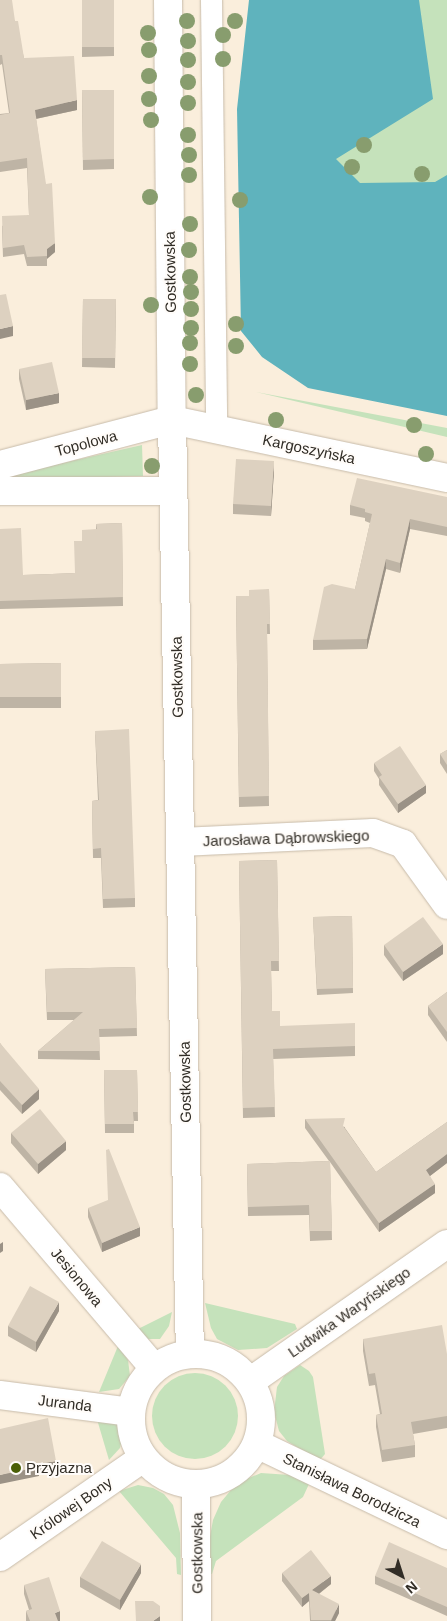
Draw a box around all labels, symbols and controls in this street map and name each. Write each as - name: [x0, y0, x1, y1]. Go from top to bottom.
- street label: Gostkowska: [160, 231, 180, 313]
- street label: Topolowa: [53, 426, 119, 460]
- street label: Kargoszyńska: [261, 430, 357, 468]
- street label: Gostkowska: [167, 636, 187, 718]
- street label: Jarosława Dąbrowskiego: [202, 826, 370, 850]
- street label: Gostkowska: [175, 1041, 195, 1123]
- street label: Jesionowa: [47, 1244, 107, 1310]
- street label: Ludwika Waryńskiego: [284, 1263, 414, 1361]
- street label: Juranda: [37, 1391, 93, 1415]
- street label: Stanisława Borodzicza: [280, 1449, 424, 1531]
- place label: Przyjazna: [26, 1459, 92, 1477]
- marker: Przyjazna: [10, 1462, 22, 1474]
- street label: Królowej Bony: [27, 1473, 115, 1543]
- street label: Gostkowska: [188, 1512, 206, 1594]
- north arrow: [377, 1551, 427, 1601]
- text: N: [403, 1578, 421, 1597]

